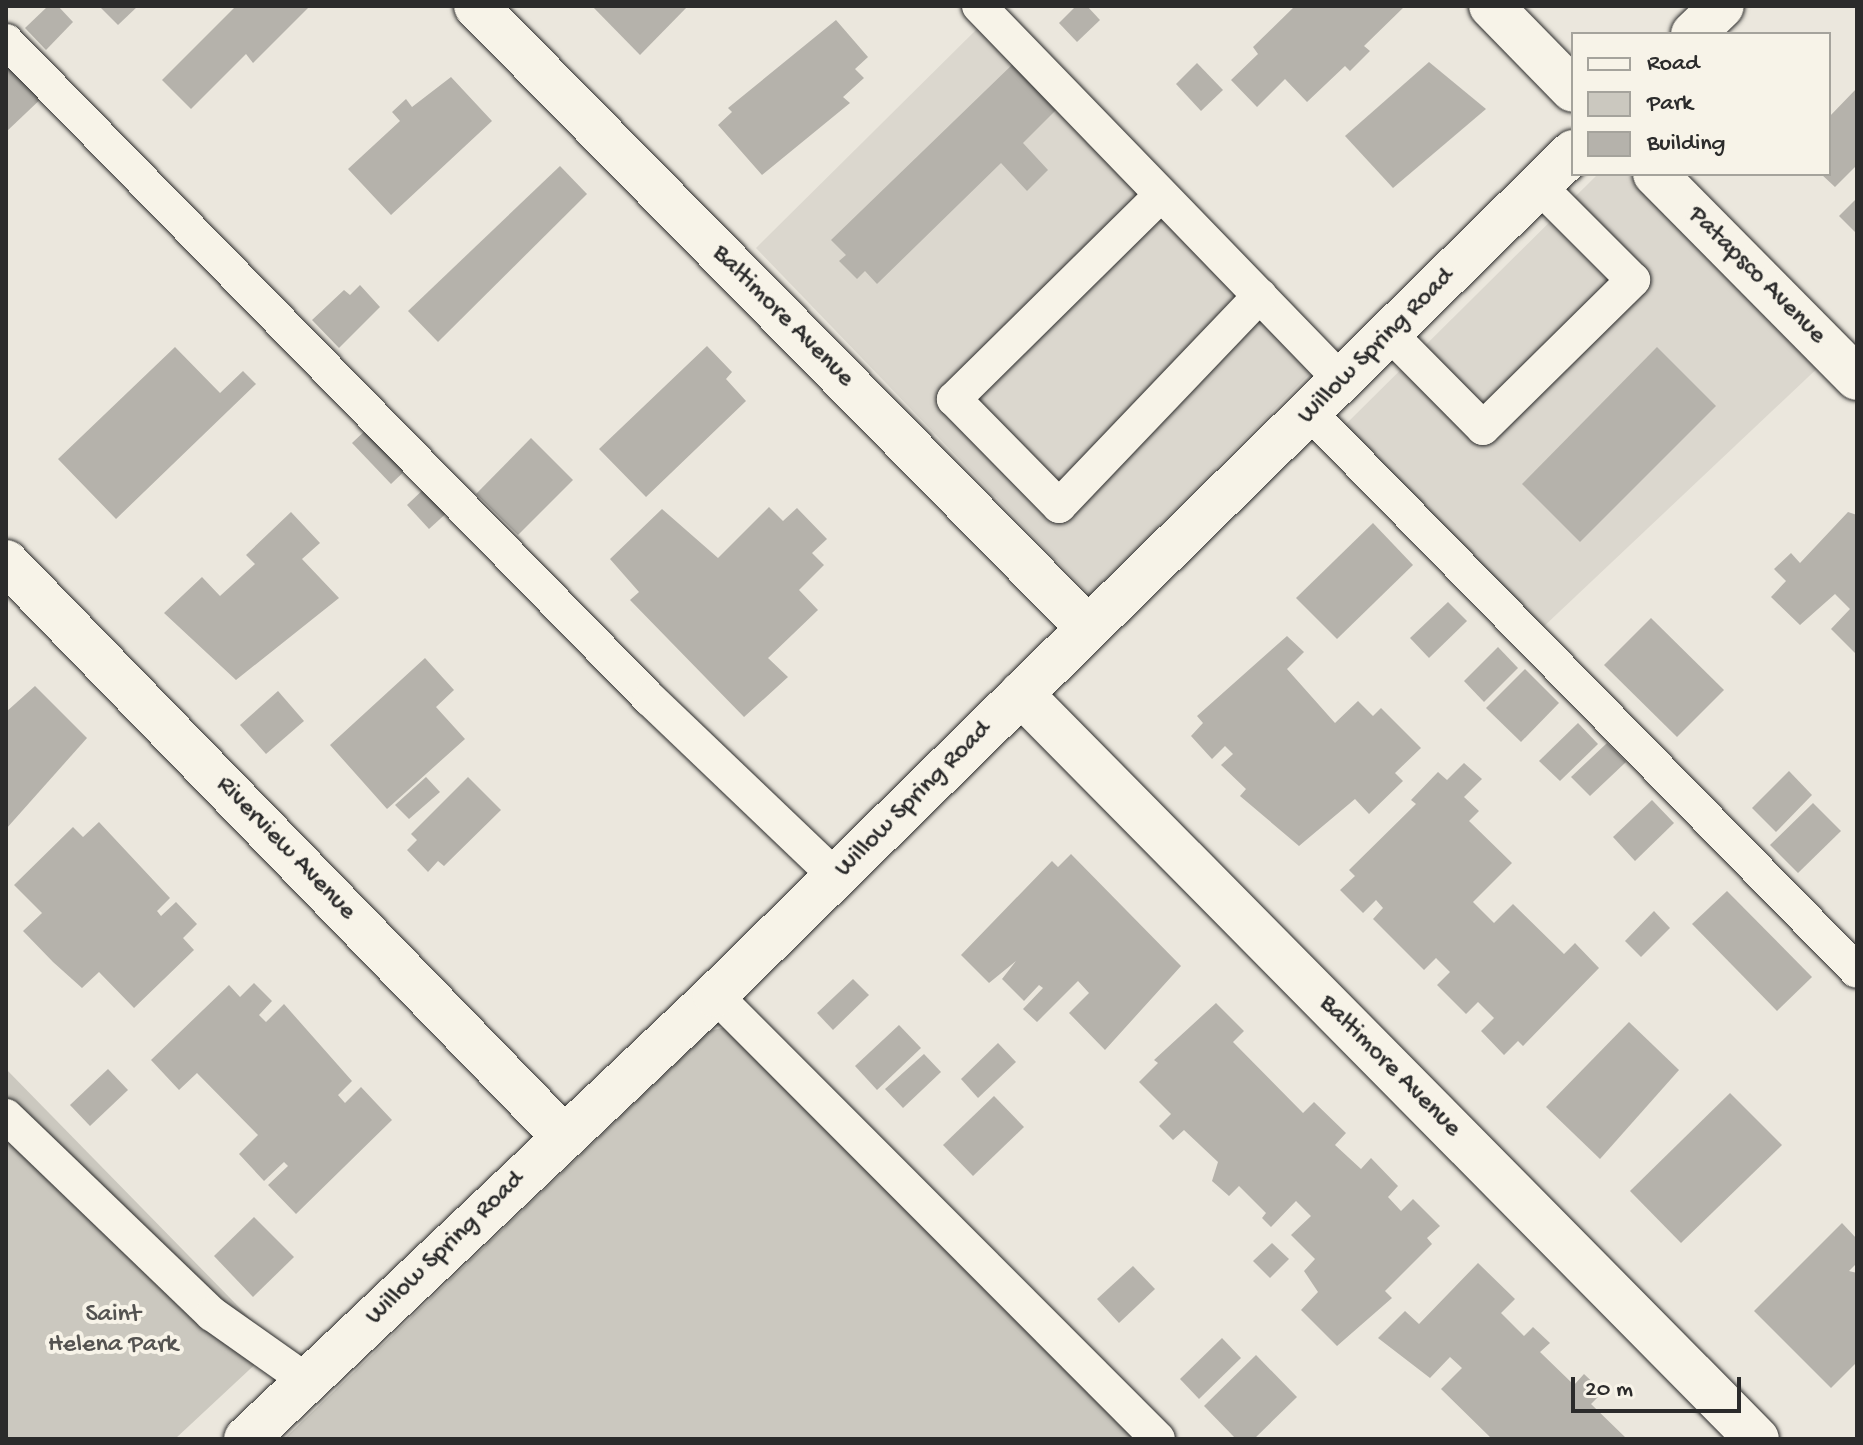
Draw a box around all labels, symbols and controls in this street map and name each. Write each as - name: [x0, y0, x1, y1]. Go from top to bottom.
- legend: [1571, 32, 1831, 176]
- text: Road: [1647, 50, 1699, 79]
- text: Park: [1647, 90, 1693, 119]
- text: Building: [1647, 130, 1725, 159]
- street label: Patapsco Avenue: [1680, 200, 1832, 352]
- street label: Baltimore Avenue: [704, 239, 860, 395]
- street label: Willow Spring Road: [1292, 262, 1462, 432]
- street label: Willow Spring Road: [829, 715, 999, 885]
- street label: Riverview Avenue: [208, 770, 362, 928]
- street label: Baltimore Avenue: [1311, 989, 1467, 1145]
- street label: Willow Spring Road: [360, 1165, 532, 1333]
- park label: Saint Helena Park: [48, 1300, 178, 1362]
- scale bar: [1575, 1361, 1745, 1411]
- text: 20 m: [1585, 1376, 1633, 1405]

